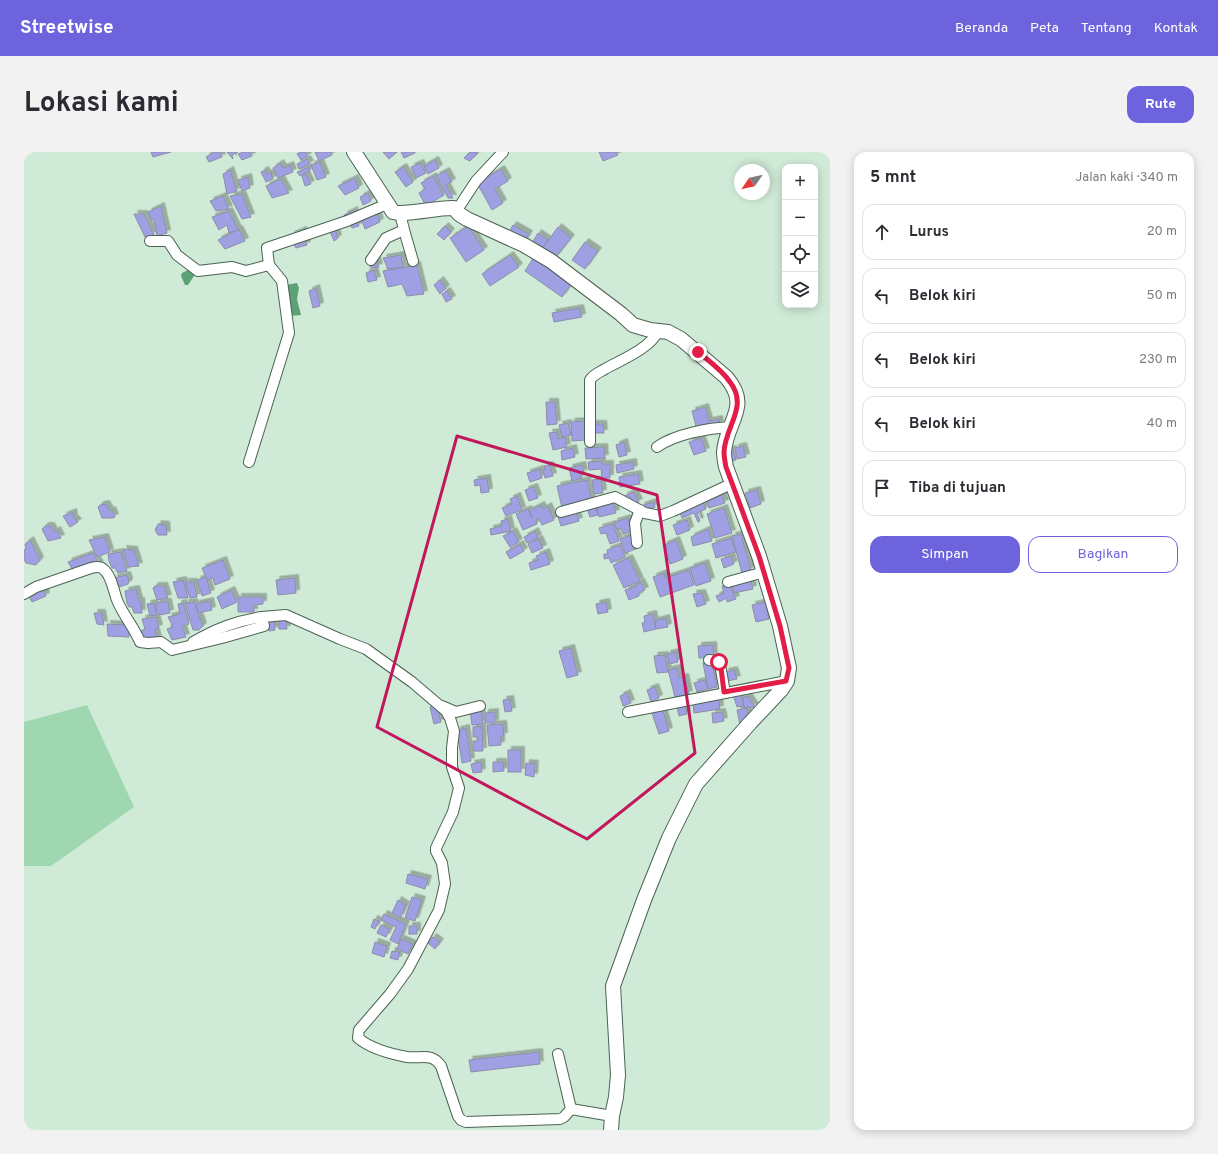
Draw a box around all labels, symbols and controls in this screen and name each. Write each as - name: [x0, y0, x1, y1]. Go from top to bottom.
- text: Streetwise: [20, 16, 113, 40]
- text: Beranda: [955, 20, 1008, 37]
- text: Peta: [1030, 20, 1059, 37]
- text: Tentang: [1081, 20, 1132, 37]
- text: Kontak: [1154, 20, 1198, 37]
- text: Lokasi kami: [24, 86, 179, 122]
- button: Rute: [1127, 86, 1194, 123]
- north arrow: [734, 164, 770, 200]
- map controls: [782, 164, 818, 308]
- button: +: [782, 164, 818, 200]
- text: 5 mnt: [870, 167, 916, 189]
- text: Jalan kaki · 340 m: [1075, 170, 1178, 186]
- button: −: [782, 200, 818, 236]
- icon: ahead: [871, 221, 893, 243]
- text: Lurus: [909, 223, 949, 242]
- text: 20 m: [1147, 224, 1177, 240]
- button: locate: [782, 236, 818, 272]
- button: layers: [782, 272, 818, 308]
- icon: left: [871, 285, 893, 307]
- text: Belok kiri: [909, 287, 976, 306]
- text: 50 m: [1147, 288, 1177, 304]
- route end: [689, 343, 707, 361]
- icon: left: [871, 349, 893, 371]
- text: Belok kiri: [909, 351, 976, 370]
- text: 230 m: [1139, 352, 1177, 368]
- icon: left: [871, 413, 893, 435]
- text: Belok kiri: [909, 415, 976, 434]
- text: 40 m: [1147, 416, 1177, 432]
- icon: arrive: [871, 477, 893, 499]
- text: Tiba di tujuan: [909, 479, 1006, 498]
- button: Simpan: [870, 536, 1020, 573]
- button: Bagikan: [1028, 536, 1178, 573]
- route start: [710, 653, 728, 671]

